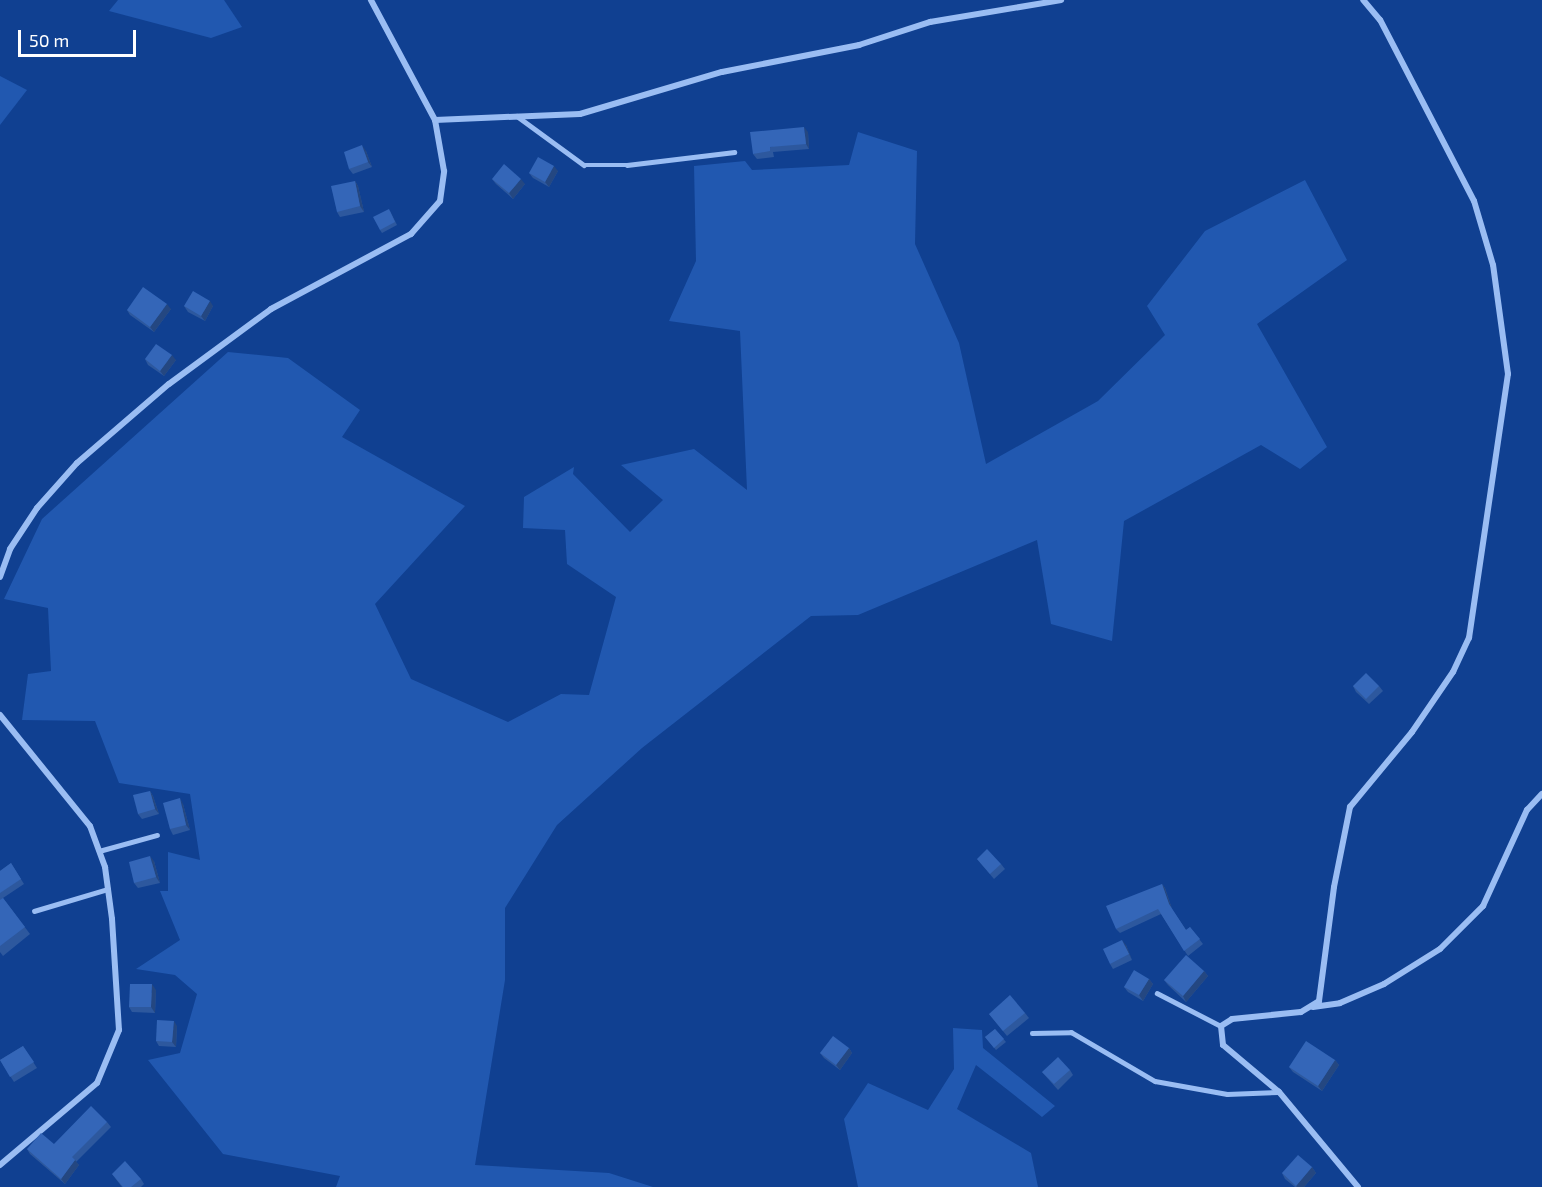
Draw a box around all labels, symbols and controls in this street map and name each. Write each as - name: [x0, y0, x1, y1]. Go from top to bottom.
- scale bar: [21, 18, 140, 56]
- text: 50 m: [29, 29, 69, 51]

